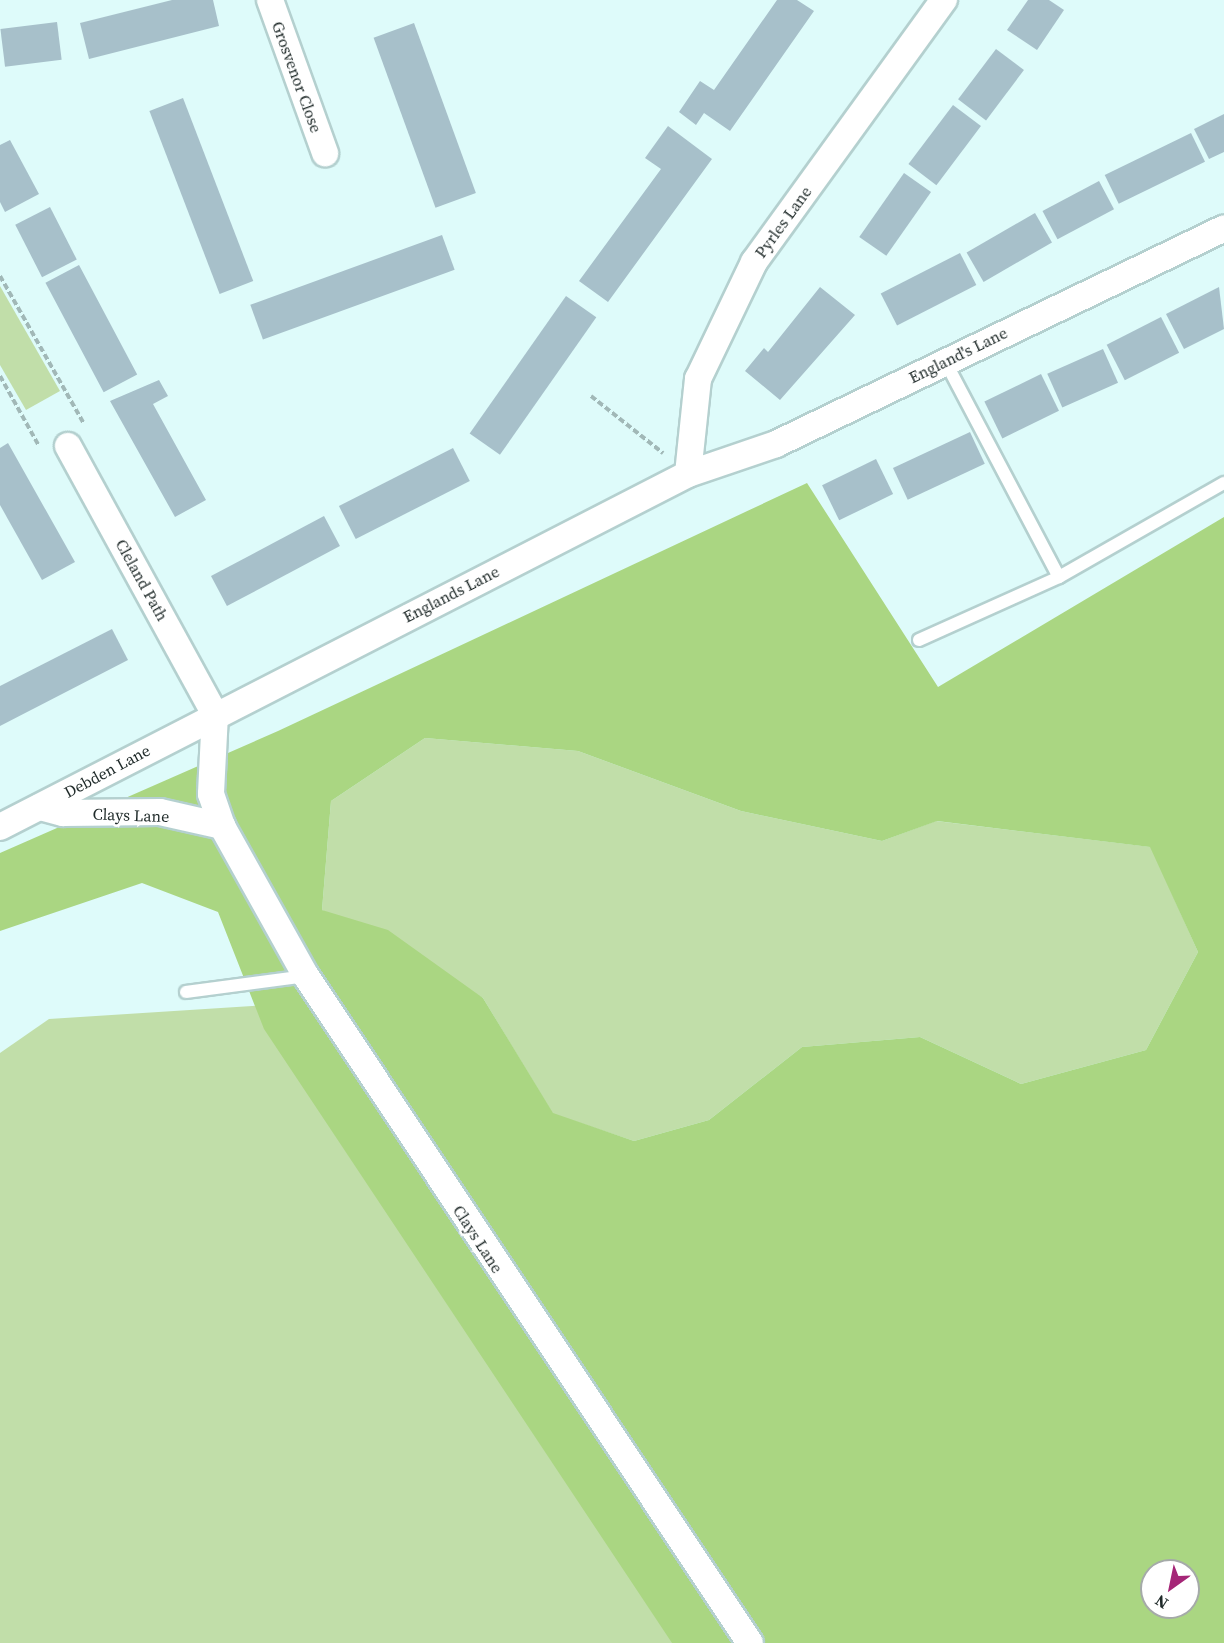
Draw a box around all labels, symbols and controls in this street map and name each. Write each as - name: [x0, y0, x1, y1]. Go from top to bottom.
- street label: Grosvenor Close: [268, 19, 326, 135]
- street label: Pyrles Lane: [751, 183, 815, 261]
- street label: England's Lane: [906, 323, 1010, 387]
- street label: Cleland Path: [112, 536, 172, 624]
- street label: Englands Lane: [400, 562, 502, 626]
- street label: Debden Lane: [61, 740, 153, 802]
- street label: Clays Lane: [92, 804, 170, 826]
- street label: Clays Lane: [449, 1202, 507, 1276]
- north arrow: [1140, 1559, 1200, 1619]
- text: N: [1150, 1590, 1172, 1615]

